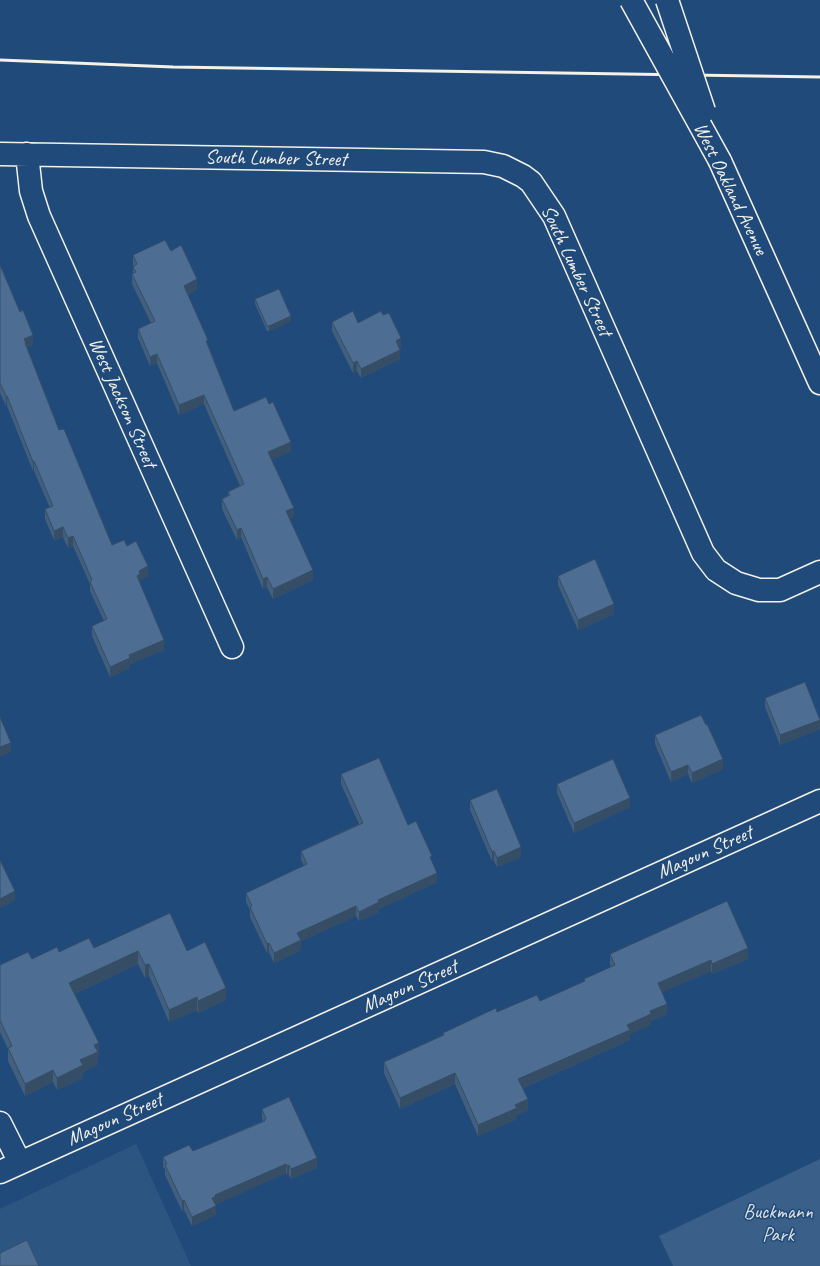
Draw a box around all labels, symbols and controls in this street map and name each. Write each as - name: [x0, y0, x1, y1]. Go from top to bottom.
- street label: West Oakland Avenue: [688, 119, 772, 259]
- street label: South Lumber Street: [205, 146, 347, 172]
- street label: South Lumber Street: [535, 202, 617, 340]
- street label: West Jackson Street: [83, 334, 161, 472]
- street label: Magoun Street: [653, 821, 757, 885]
- street label: Magoun Street: [358, 955, 462, 1019]
- street label: Magoun Street: [63, 1088, 167, 1152]
- park label: Buckmann Park: [743, 1201, 813, 1248]

